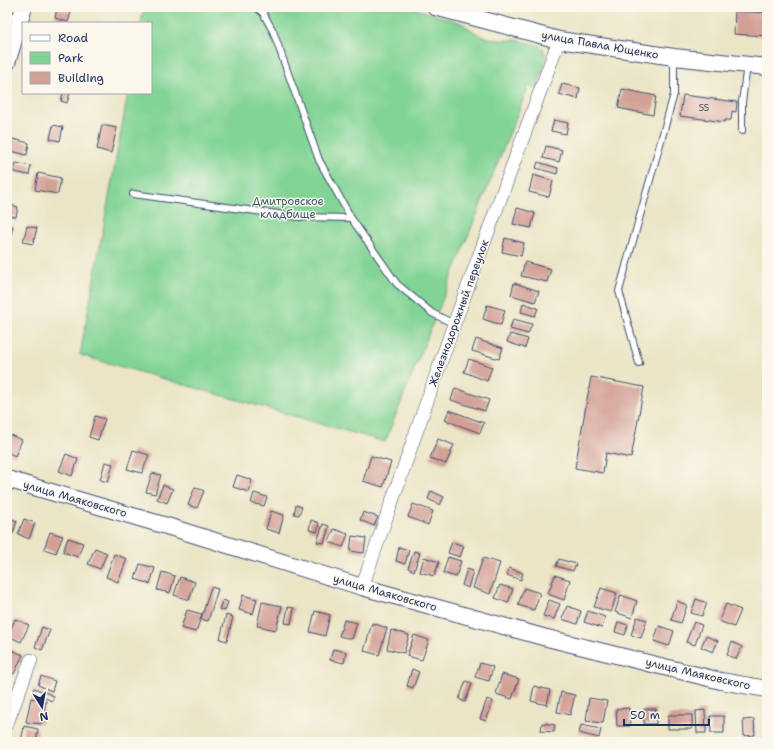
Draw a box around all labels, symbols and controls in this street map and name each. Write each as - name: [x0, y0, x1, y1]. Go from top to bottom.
- legend: [22, 22, 152, 94]
- street label: улица Павла Ющенко: [540, 27, 660, 63]
- text: Road: [58, 30, 89, 46]
- text: Park: [58, 50, 84, 66]
- text: Building: [58, 70, 104, 86]
- house number: 55: [699, 102, 709, 114]
- park label: Дмитровское кладбище: [252, 194, 324, 222]
- street label: Железнодорожный переулок: [425, 237, 493, 389]
- street label: улица Маяковского: [21, 477, 129, 521]
- street label: улица Маяковского: [331, 571, 439, 615]
- street label: улица Маяковского: [644, 655, 752, 693]
- north arrow: [22, 687, 62, 727]
- scale bar: [624, 701, 709, 727]
- text: 50 m: [630, 707, 660, 723]
- text: N: [38, 708, 50, 725]

